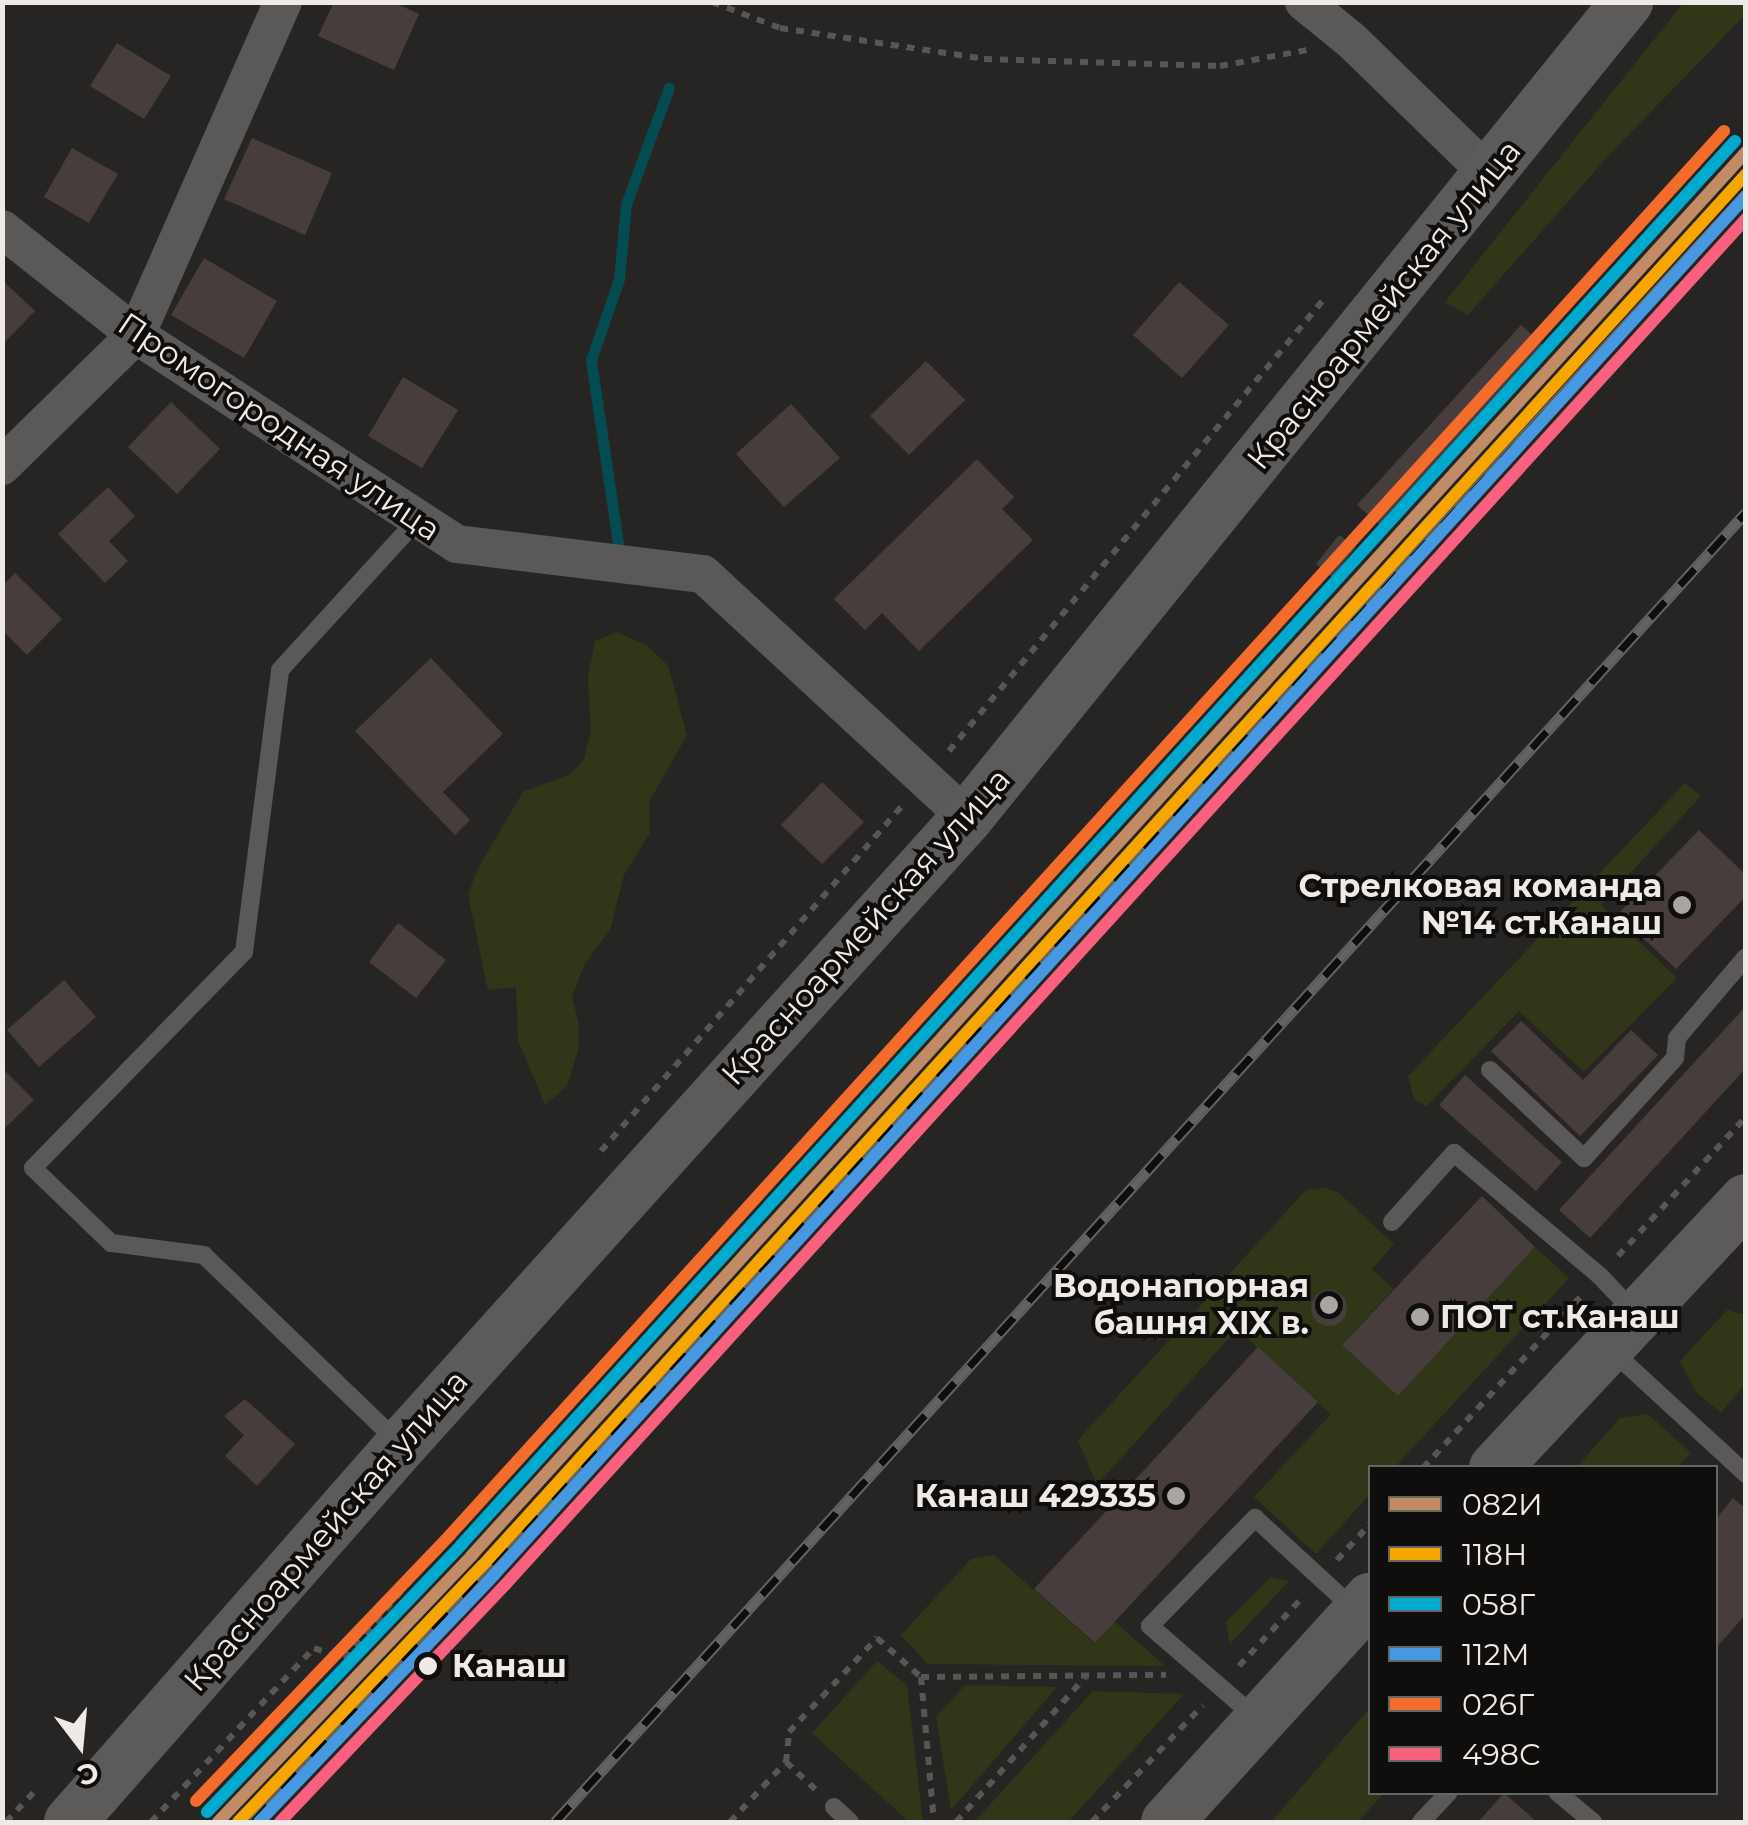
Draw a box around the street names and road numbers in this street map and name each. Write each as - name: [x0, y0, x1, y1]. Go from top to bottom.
- street label: Красноармейская улица: [1239, 133, 1529, 477]
- street label: Промогородная улица: [111, 305, 447, 549]
- street label: Красноармейская улица: [714, 761, 1018, 1093]
- street label: Красноармейская улица: [176, 1363, 476, 1699]

